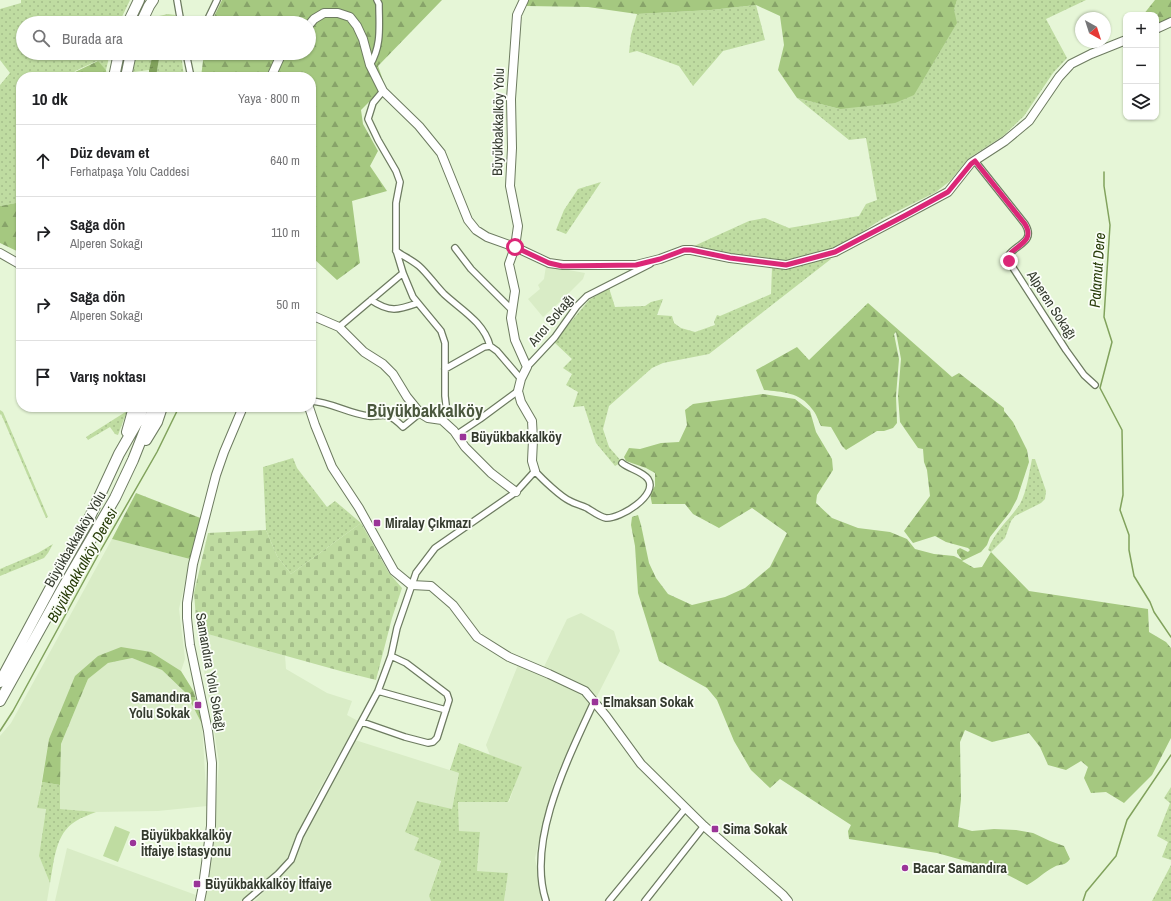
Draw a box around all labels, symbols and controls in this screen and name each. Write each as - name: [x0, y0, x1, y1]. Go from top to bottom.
- north arrow: [1075, 12, 1111, 48]
- map controls: [1123, 12, 1159, 120]
- button: +: [1123, 12, 1159, 48]
- search box: [16, 16, 316, 60]
- icon: search: [30, 27, 52, 49]
- text: Burada ara: [62, 28, 123, 49]
- button: −: [1123, 48, 1159, 84]
- street label: Büyükbakkalköy Yolu: [488, 68, 508, 176]
- button: layers: [1123, 84, 1159, 120]
- text: 10 dk: [32, 87, 68, 110]
- text: Yaya · 800 m: [238, 90, 300, 107]
- text: Düz devam et: [70, 142, 149, 163]
- icon: ahead: [32, 150, 54, 172]
- text: 640 m: [270, 152, 300, 169]
- text: Ferhatpaşa Yolu Caddesi: [70, 163, 189, 180]
- text: Sağa dön: [70, 214, 125, 235]
- icon: right: [32, 222, 54, 244]
- text: 110 m: [271, 224, 300, 241]
- water label: Palamut Dere: [1084, 232, 1110, 308]
- text: Alperen Sokağı: [70, 235, 143, 252]
- route start: [506, 238, 524, 256]
- route end: [1000, 252, 1018, 270]
- street label: Alperen Sokağı: [1023, 266, 1081, 343]
- text: Sağa dön: [70, 286, 125, 307]
- street label: Arıcı Sokağı: [523, 290, 578, 351]
- icon: right: [32, 294, 54, 316]
- text: 50 m: [276, 296, 300, 313]
- text: Alperen Sokağı: [70, 307, 143, 324]
- icon: arrive: [32, 366, 54, 388]
- text: Varış noktası: [70, 366, 146, 387]
- district label: Büyükbakkalköy: [367, 398, 484, 423]
- place label: Büyükbakkalköy: [471, 428, 562, 446]
- marker: Büyükbakkalköy: [458, 432, 468, 442]
- street label: Büyükbakkalköy Yolu: [40, 488, 110, 590]
- water label: Büyükbakkalköy Deresi: [42, 503, 123, 626]
- place label: Miralay Çıkmazı: [385, 514, 471, 532]
- marker: Miralay Çıkmazı: [372, 518, 382, 528]
- street label: Samandıra Yolu Sokağı: [192, 611, 230, 733]
- place label: Samandıra Yolu Sokak: [129, 688, 191, 722]
- place label: Elmaksan Sokak: [603, 693, 694, 711]
- marker: Elmaksan Sokak: [590, 697, 600, 707]
- marker: Samandıra Yolu Sokak: [193, 700, 203, 710]
- place label: Sima Sokak: [723, 820, 788, 838]
- marker: Sima Sokak: [710, 824, 720, 834]
- place label: Büyükbakkalköy İtfaiye İstasyonu: [141, 826, 232, 860]
- marker: Büyükbakkalköy İtfaiye İstasyonu: [128, 838, 138, 848]
- place label: Bacar Samandıra: [913, 859, 1007, 877]
- marker: Bacar Samandıra: [900, 863, 910, 873]
- place label: Büyükbakkalköy İtfaiye: [205, 875, 332, 893]
- marker: Büyükbakkalköy İtfaiye: [192, 879, 202, 889]

